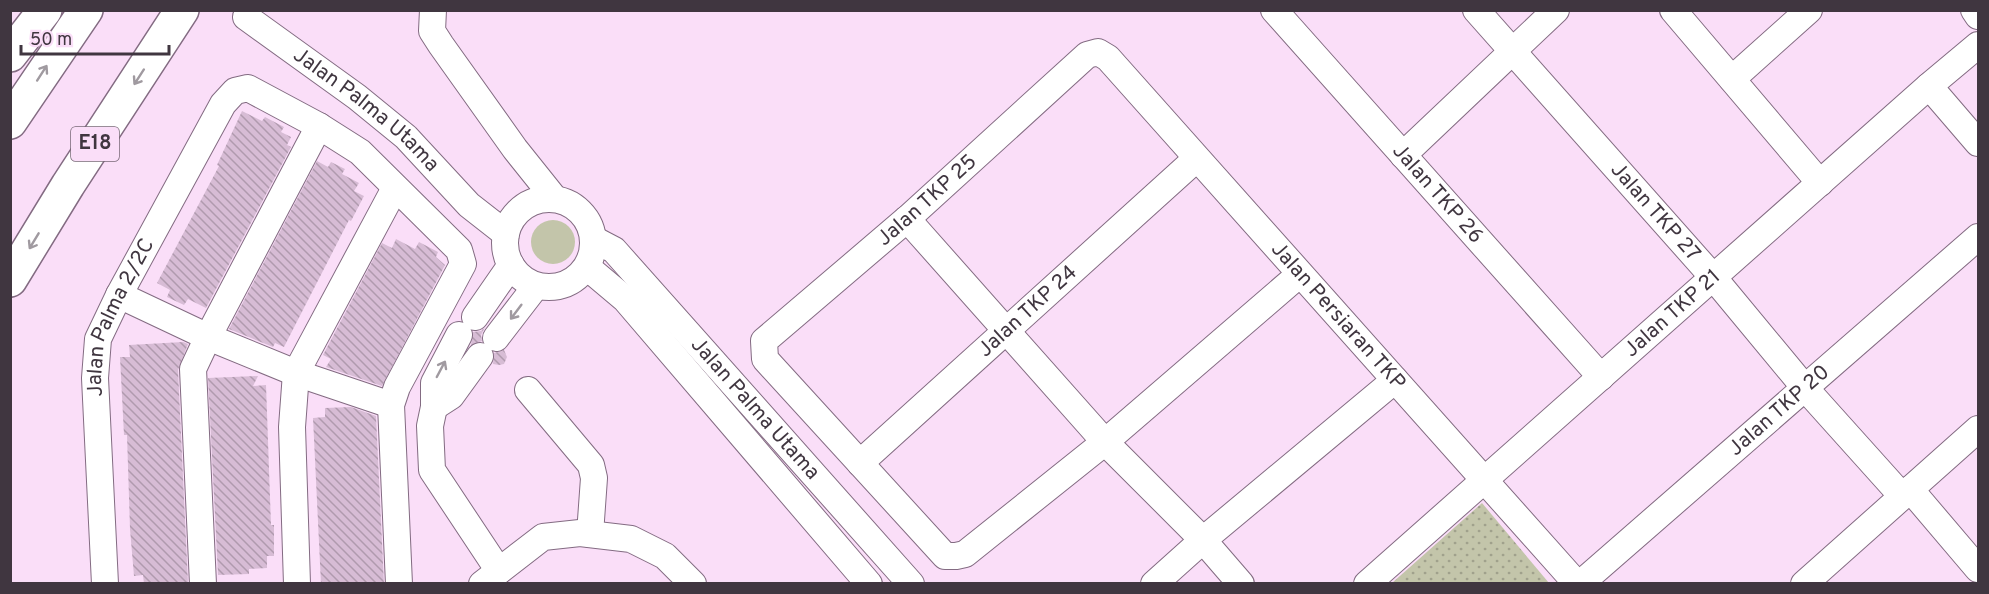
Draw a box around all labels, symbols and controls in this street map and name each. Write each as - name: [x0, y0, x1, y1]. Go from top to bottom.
- scale bar: [21, 18, 170, 56]
- text: 50 m: [30, 29, 72, 52]
- street label: Jalan Palma Utama: [288, 42, 445, 178]
- one-way arrow: [36, 65, 48, 81]
- one-way arrow: [133, 68, 145, 85]
- road number: E18: [71, 127, 119, 161]
- street label: Jalan TKP 26: [1386, 138, 1489, 249]
- street label: Jalan TKP 25: [871, 148, 983, 252]
- street label: Jalan TKP 27: [1604, 157, 1706, 267]
- one-way arrow: [27, 232, 39, 249]
- street label: Jalan Palma 2/2C: [81, 234, 161, 397]
- street label: Jalan Persiaran TKP: [1265, 236, 1411, 396]
- street label: Jalan TKP 24: [972, 259, 1083, 363]
- street label: Jalan TKP 21: [1618, 263, 1726, 363]
- one-way arrow: [510, 303, 523, 319]
- street label: Jalan Palma Utama: [685, 332, 826, 486]
- street label: Jalan TKP 20: [1723, 359, 1835, 462]
- one-way arrow: [436, 361, 447, 379]

